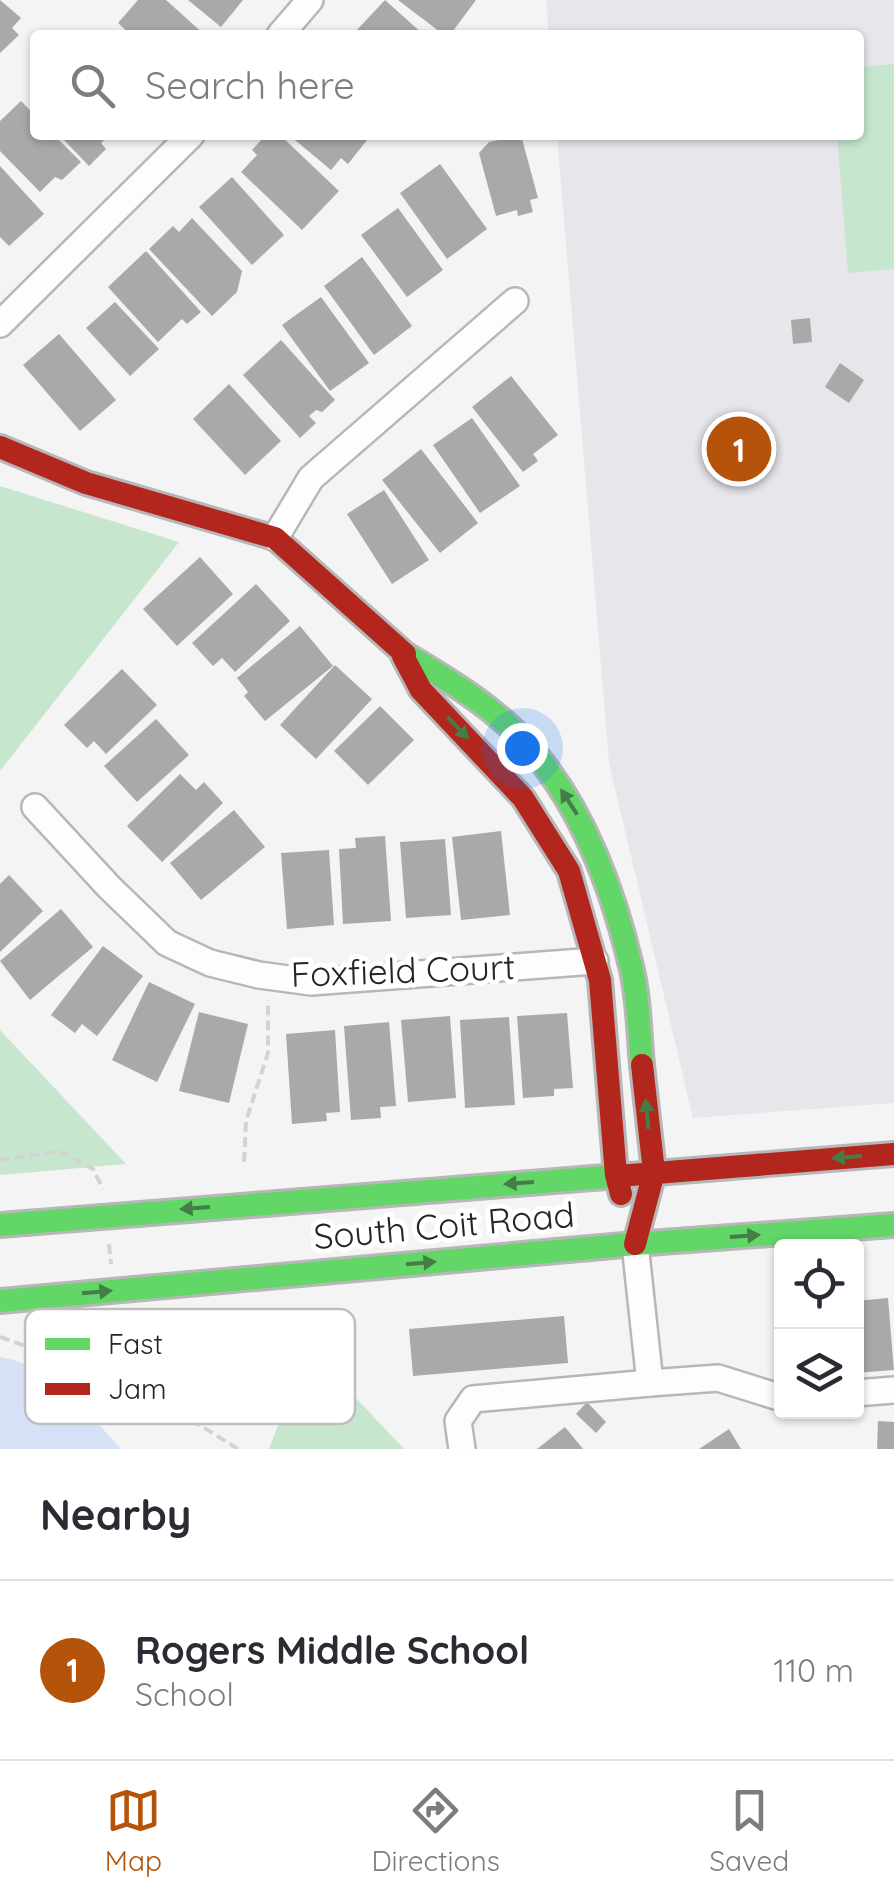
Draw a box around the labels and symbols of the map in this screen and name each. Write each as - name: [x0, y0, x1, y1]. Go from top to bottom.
- pin: 1: [706, 412, 772, 486]
- one-way arrow: [446, 716, 469, 740]
- your location: [497, 723, 548, 774]
- one-way arrow: [560, 788, 578, 816]
- street label: Foxfield Court: [290, 944, 516, 996]
- one-way arrow: [639, 1098, 655, 1129]
- one-way arrow: [831, 1150, 863, 1166]
- one-way arrow: [502, 1175, 534, 1191]
- street label: South Coit Road: [312, 1192, 576, 1258]
- one-way arrow: [178, 1200, 210, 1216]
- one-way arrow: [729, 1228, 761, 1244]
- one-way arrow: [405, 1254, 437, 1270]
- one-way arrow: [82, 1284, 113, 1300]
- legend: [25, 1309, 355, 1424]
- text: Fast: [108, 1326, 163, 1361]
- text: Jam: [108, 1371, 167, 1406]

